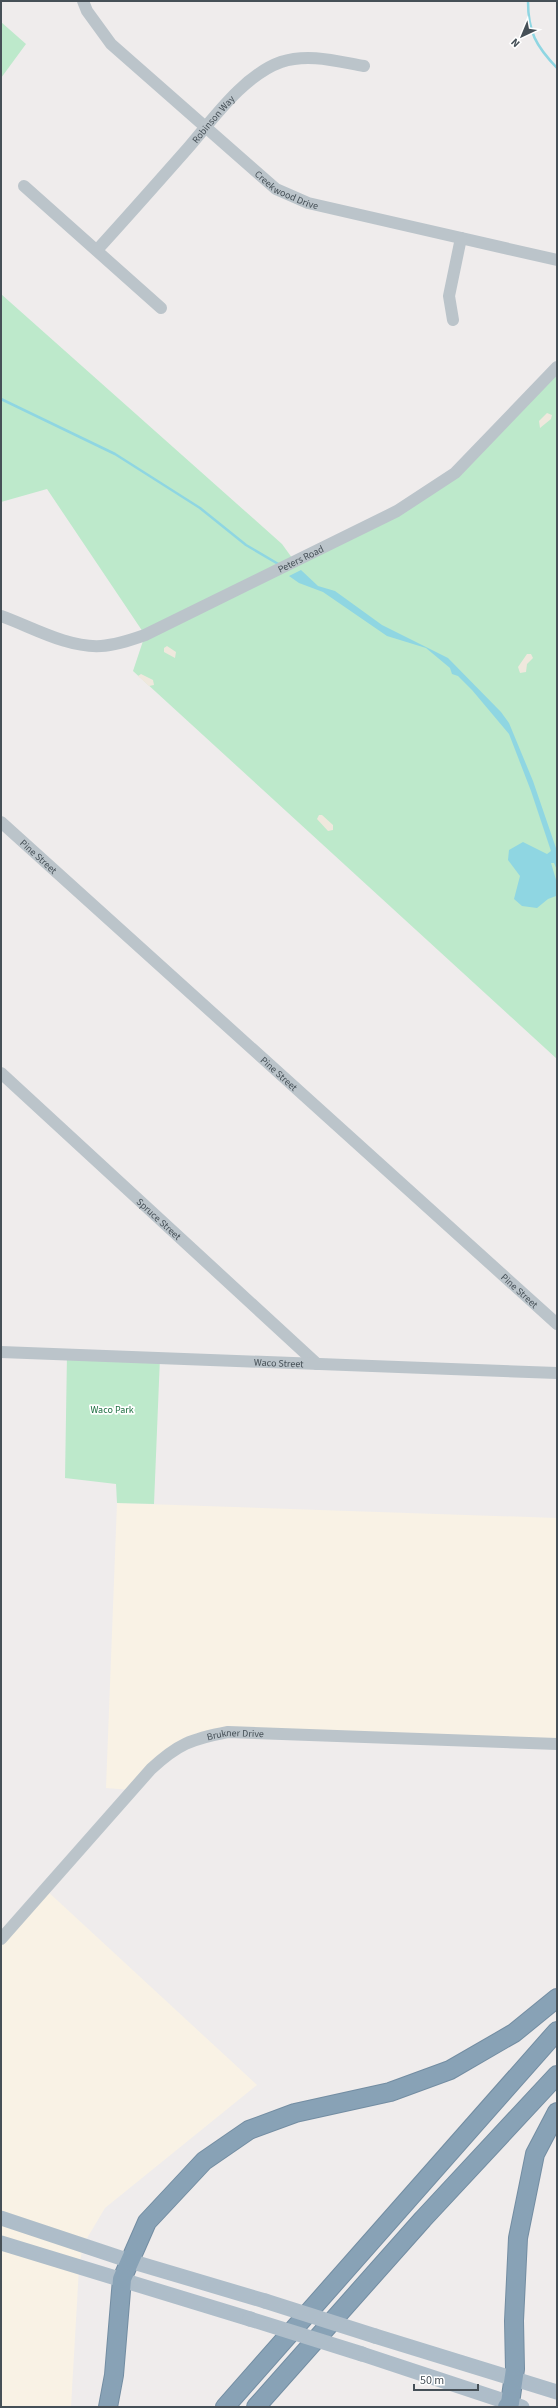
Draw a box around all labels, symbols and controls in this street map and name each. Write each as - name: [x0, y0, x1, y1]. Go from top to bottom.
- north arrow: [502, 16, 542, 56]
- text: N: [508, 35, 523, 51]
- street label: Robinson Way: [189, 92, 238, 146]
- street label: Creekwood Drive: [251, 167, 320, 213]
- street label: Peters Road: [276, 542, 326, 577]
- street label: Pine Street: [17, 836, 60, 878]
- street label: Pine Street: [257, 1054, 301, 1095]
- street label: Spruce Street: [133, 1195, 184, 1244]
- street label: Pine Street: [497, 1271, 541, 1312]
- street label: Waco Street: [254, 1356, 304, 1371]
- park label: Waco Park: [90, 1403, 134, 1417]
- street label: Brukner Drive: [205, 1726, 264, 1744]
- scale bar: [414, 2366, 478, 2392]
- text: 50 m: [420, 2372, 444, 2389]

